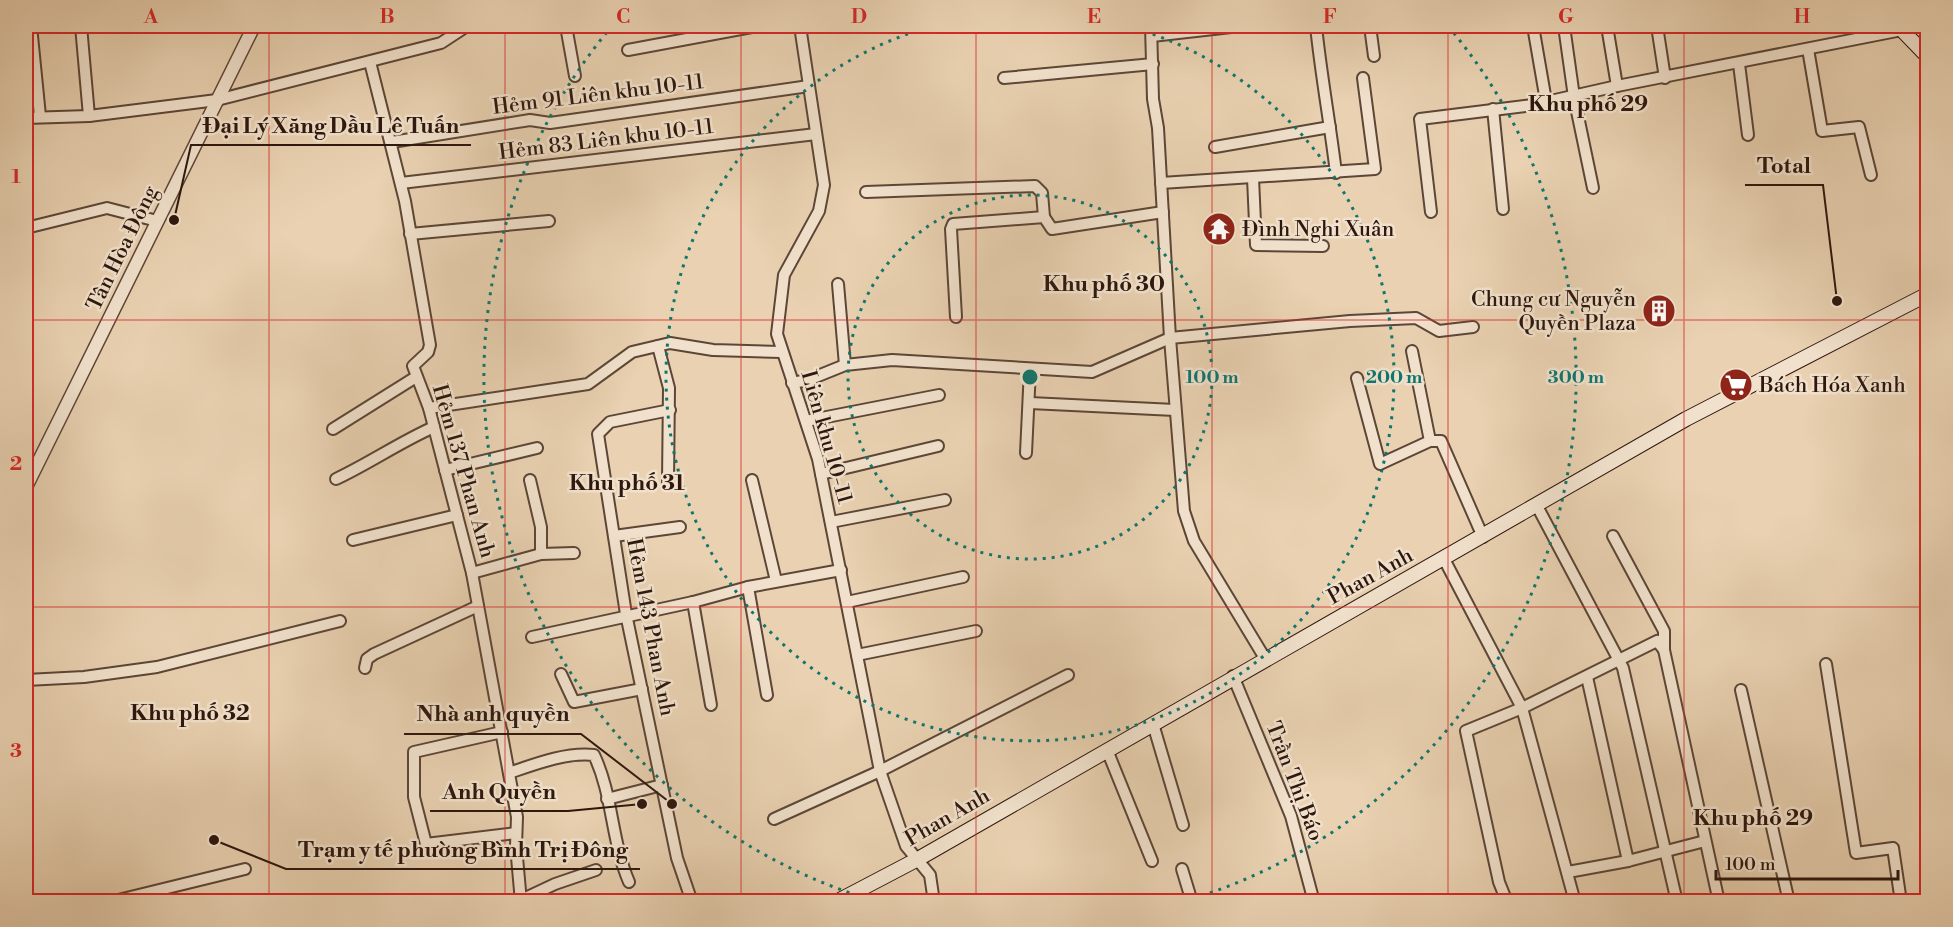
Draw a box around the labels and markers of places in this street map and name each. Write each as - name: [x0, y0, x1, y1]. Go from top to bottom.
- callout: Đại Lý Xăng Dầu Lê Tuấn: [191, 105, 471, 145]
- callout: Total: [1745, 145, 1823, 185]
- temple icon: Đình Nghi Xuân: [1201, 211, 1237, 247]
- place label: Đình Nghi Xuân: [1242, 217, 1395, 243]
- place label: Chung cư Nguyễn Quyền Plaza: [1471, 287, 1636, 337]
- building icon: Chung cư Nguyễn Quyền Plaza: [1641, 293, 1677, 329]
- centre of rings: [1020, 367, 1040, 387]
- supermarket icon: Bách Hóa Xanh: [1718, 367, 1754, 403]
- place label: Bách Hóa Xanh: [1758, 373, 1906, 399]
- callout: Nhà anh quyền: [404, 694, 581, 734]
- callout: Anh Quyền: [430, 771, 568, 811]
- callout: Trạm y tế phường Bình Trị Đông: [286, 829, 640, 869]

